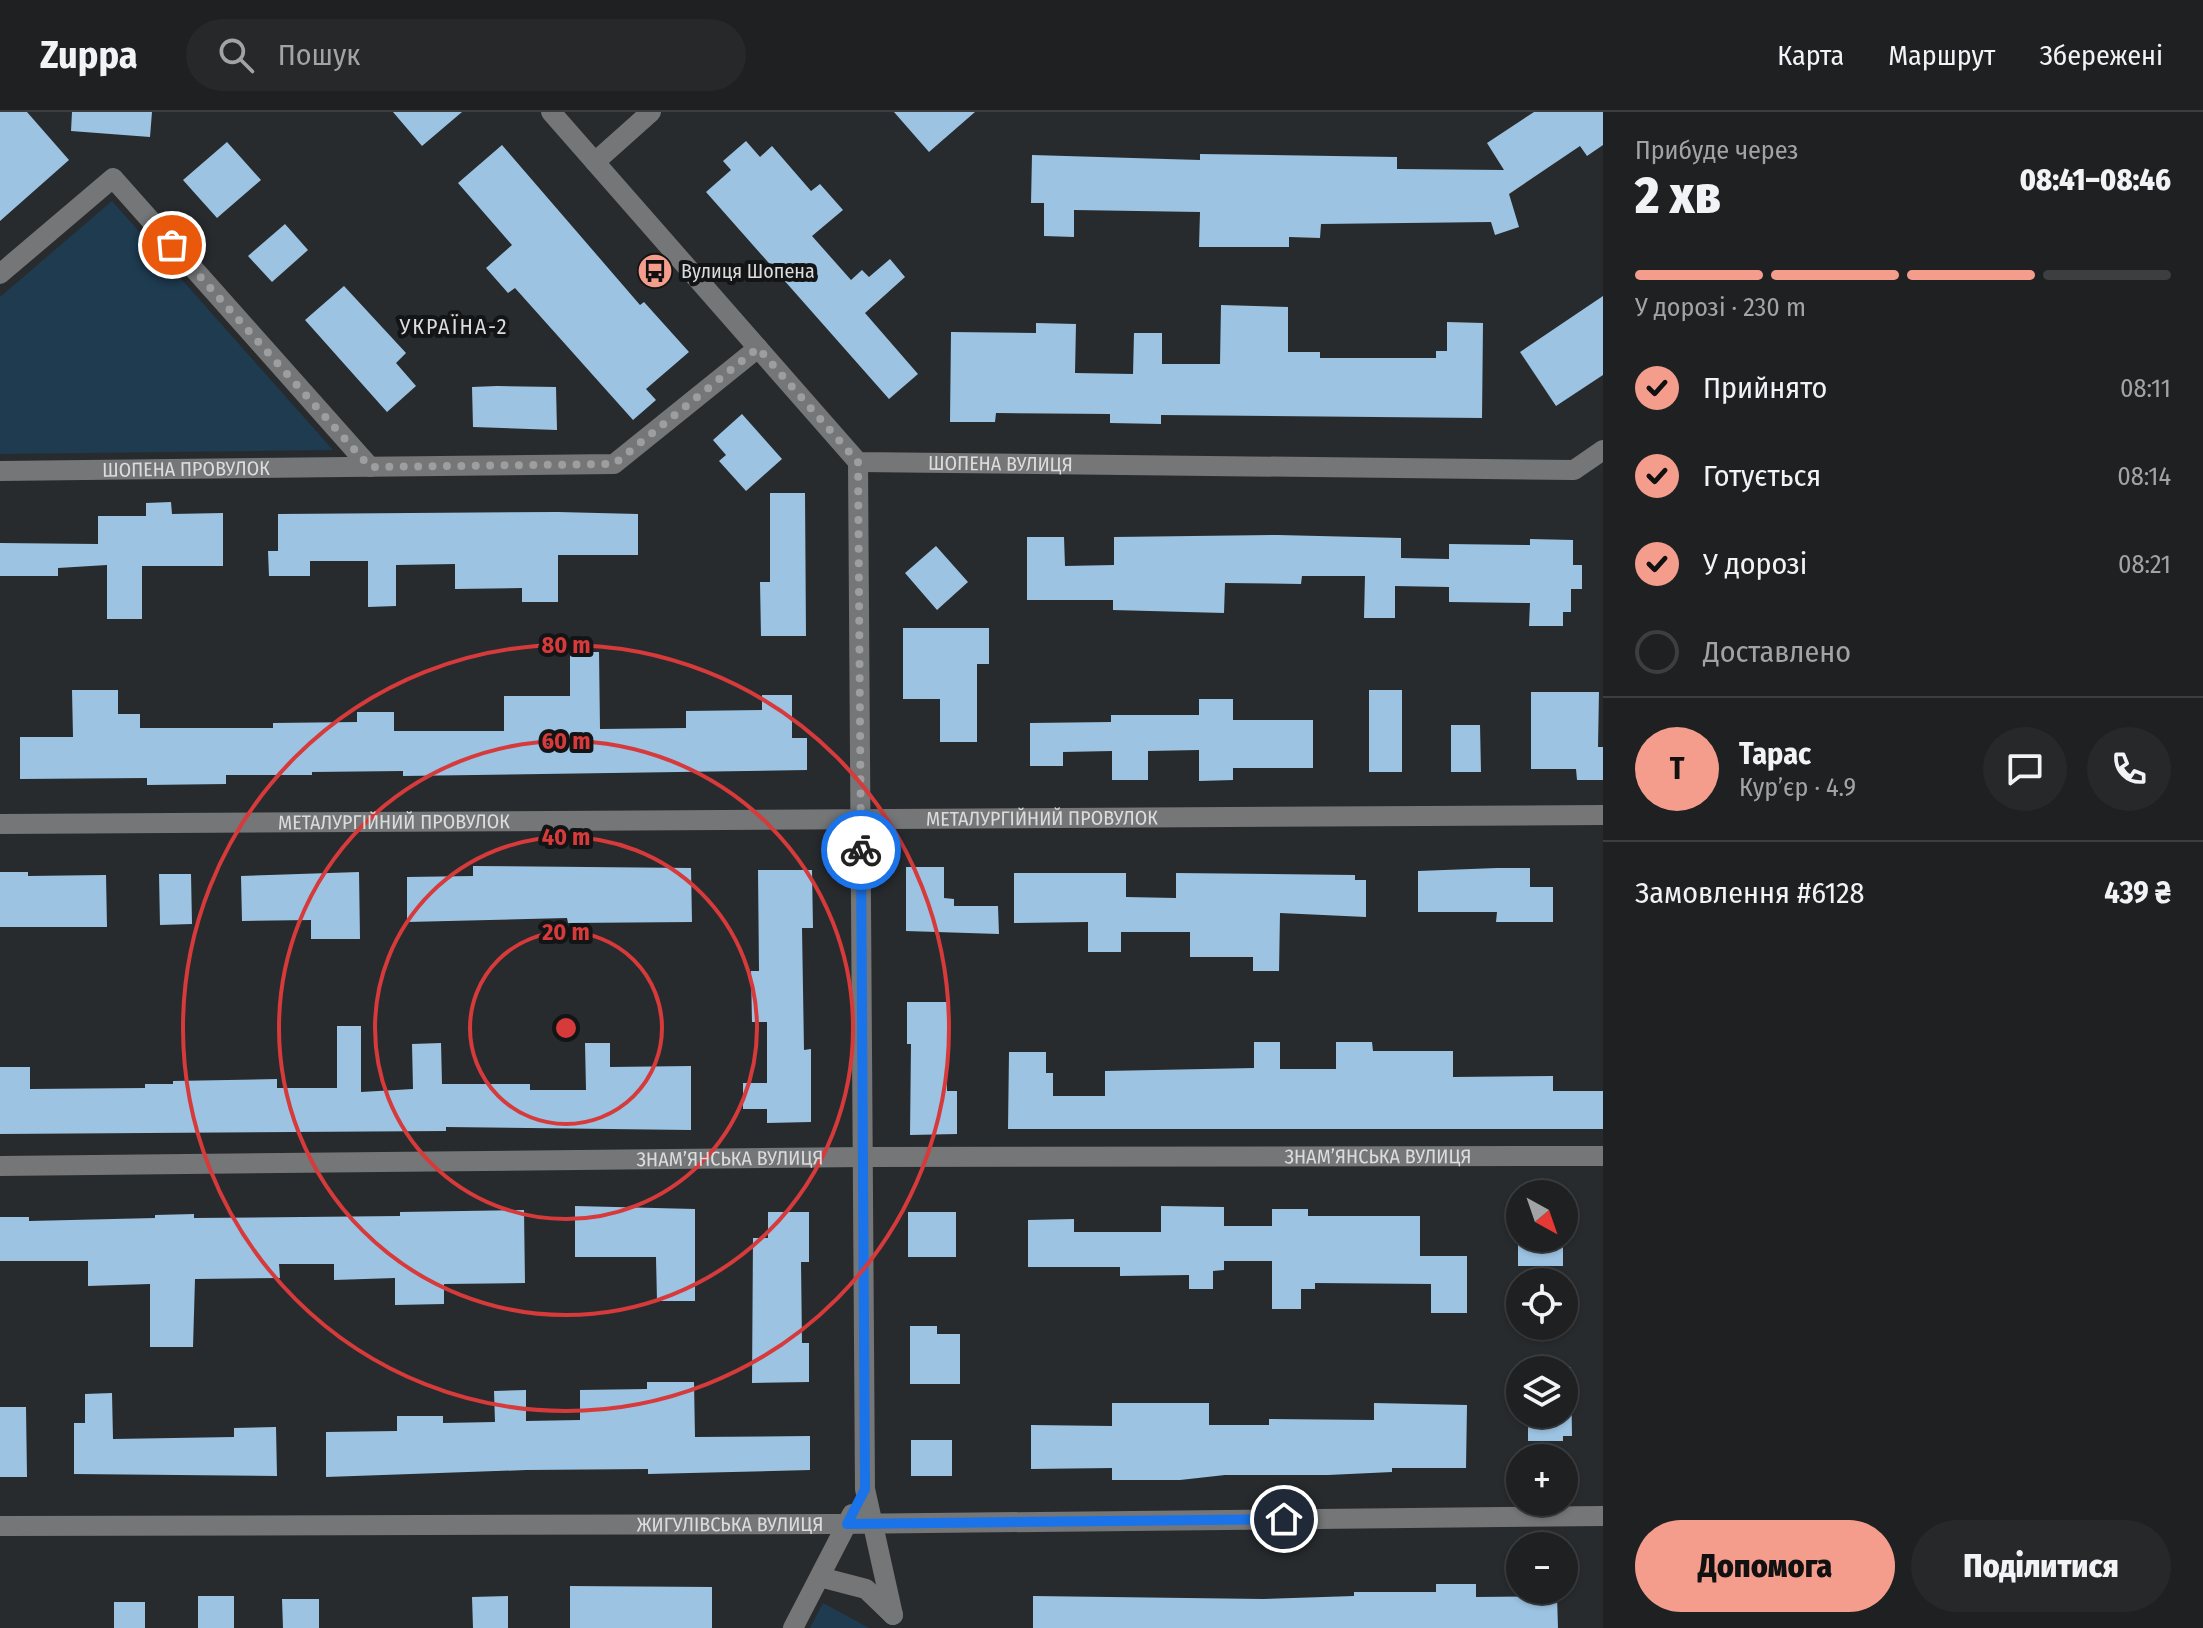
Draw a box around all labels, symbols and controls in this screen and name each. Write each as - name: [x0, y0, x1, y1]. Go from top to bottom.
- search box: [186, 19, 746, 91]
- text: Zuppa: [40, 32, 138, 78]
- icon: search: [214, 33, 258, 77]
- text: Пошук: [278, 37, 360, 73]
- text: Карта: [1777, 39, 1844, 72]
- text: Маршрут: [1888, 39, 1995, 72]
- text: Збережені: [2039, 39, 2163, 72]
- text: Прибуде через: [1635, 135, 1798, 166]
- text: 08:41–08:46: [2019, 162, 2171, 198]
- text: 2 хв: [1635, 164, 1721, 227]
- pin: [138, 211, 206, 279]
- icon: bag: [150, 223, 194, 267]
- bus stop icon: Вулиця Шопена: [636, 252, 674, 290]
- place label: Вулиця Шопена: [681, 259, 815, 283]
- text: У дорозі · 230 m: [1635, 292, 1806, 323]
- district label: УКРАЇНА-2: [398, 313, 509, 340]
- icon: check: [1635, 366, 1679, 410]
- text: Прийнято: [1703, 370, 1827, 406]
- text: 08:11: [2120, 373, 2171, 404]
- street label: ШОПЕНА ВУЛИЦЯ: [928, 451, 1073, 476]
- icon: check: [1635, 454, 1679, 498]
- street label: ШОПЕНА ПРОВУЛОК: [102, 456, 270, 482]
- text: Готується: [1703, 458, 1821, 494]
- text: 08:14: [2117, 461, 2171, 492]
- icon: check: [1635, 542, 1679, 586]
- text: У дорозі: [1703, 546, 1807, 582]
- text: 08:21: [2118, 549, 2171, 580]
- text: 80 m: [541, 631, 591, 659]
- text: Доставлено: [1703, 634, 1851, 670]
- text: 60 m: [542, 727, 590, 755]
- button: chat: [1983, 727, 2067, 811]
- button: phone: [2087, 727, 2171, 811]
- text: Тарас: [1739, 736, 1811, 772]
- text: Т: [1670, 751, 1684, 787]
- text: Кур’єр · 4.9: [1739, 772, 1856, 803]
- street label: МЕТАЛУРГІЙНИЙ ПРОВУЛОК: [926, 805, 1158, 831]
- street label: МЕТАЛУРГІЙНИЙ ПРОВУЛОК: [278, 809, 510, 834]
- courier: [821, 810, 901, 890]
- text: 40 m: [542, 823, 590, 851]
- icon: bike: [839, 828, 883, 872]
- text: Замовлення #6128: [1635, 875, 1865, 911]
- text: 439 ₴: [2104, 875, 2171, 911]
- text: 20 m: [541, 918, 590, 946]
- centre of rings: [552, 1014, 580, 1042]
- street label: ЗНАМ’ЯНСЬКА ВУЛИЦЯ: [1284, 1144, 1471, 1168]
- street label: ЗНАМ’ЯНСЬКА ВУЛИЦЯ: [636, 1145, 824, 1171]
- north arrow: [1506, 1180, 1578, 1252]
- map controls: [1506, 1180, 1578, 1604]
- button: locate: [1506, 1268, 1578, 1340]
- button: layers: [1506, 1356, 1578, 1428]
- button: +: [1506, 1444, 1578, 1516]
- pin: [1250, 1485, 1318, 1553]
- icon: home: [1262, 1497, 1306, 1541]
- street label: ЖИГУЛІВСЬКА ВУЛИЦЯ: [637, 1512, 823, 1536]
- button: Допомога: [1635, 1520, 1895, 1612]
- button: Поділитися: [1911, 1520, 2171, 1612]
- button: −: [1506, 1532, 1578, 1604]

